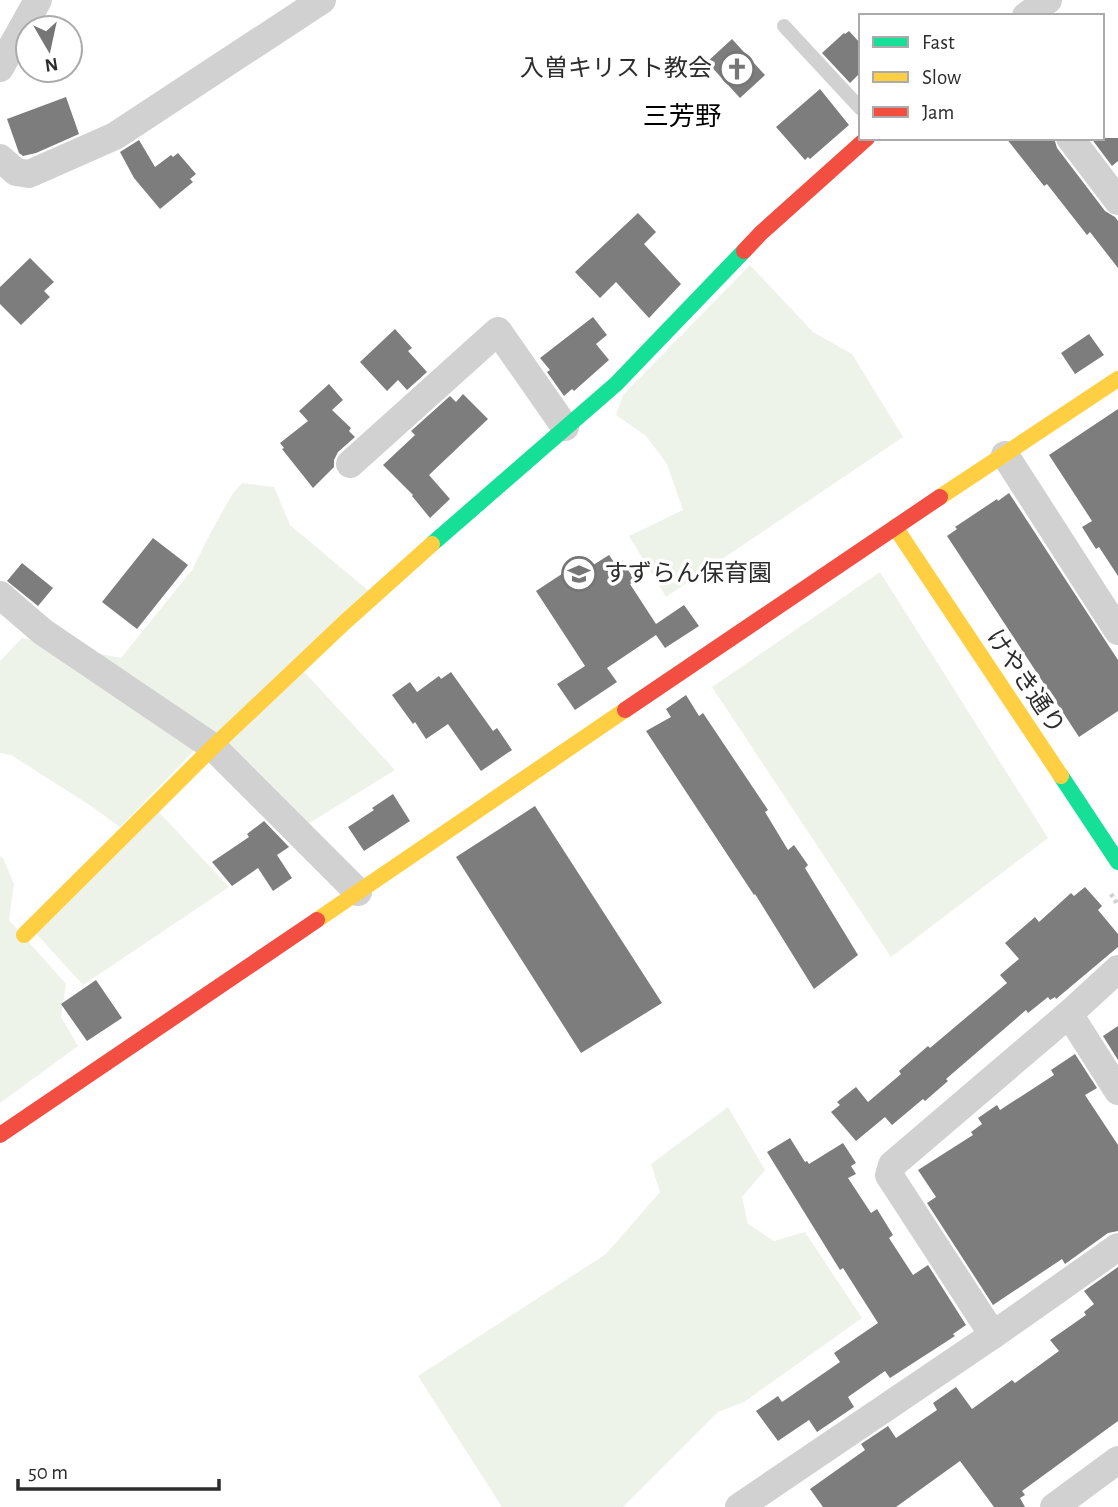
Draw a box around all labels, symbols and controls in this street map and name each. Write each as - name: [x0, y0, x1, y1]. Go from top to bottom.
- north arrow: [14, 14, 84, 84]
- legend: [859, 14, 1104, 140]
- text: Fast: [922, 32, 955, 53]
- church icon: 入曽キリスト教会: [718, 50, 756, 88]
- text: N: [43, 54, 59, 75]
- place label: 入曽キリスト教会: [520, 55, 712, 81]
- text: Slow: [922, 67, 961, 88]
- text: Jam: [922, 102, 954, 123]
- district label: 三芳野: [643, 103, 721, 130]
- school or university icon: すずらん保育園: [560, 555, 598, 593]
- place label: すずらん保育園: [604, 560, 772, 586]
- street label: けやき通り: [981, 625, 1069, 738]
- scale bar: [18, 1448, 219, 1492]
- text: 50 m: [28, 1462, 68, 1483]

